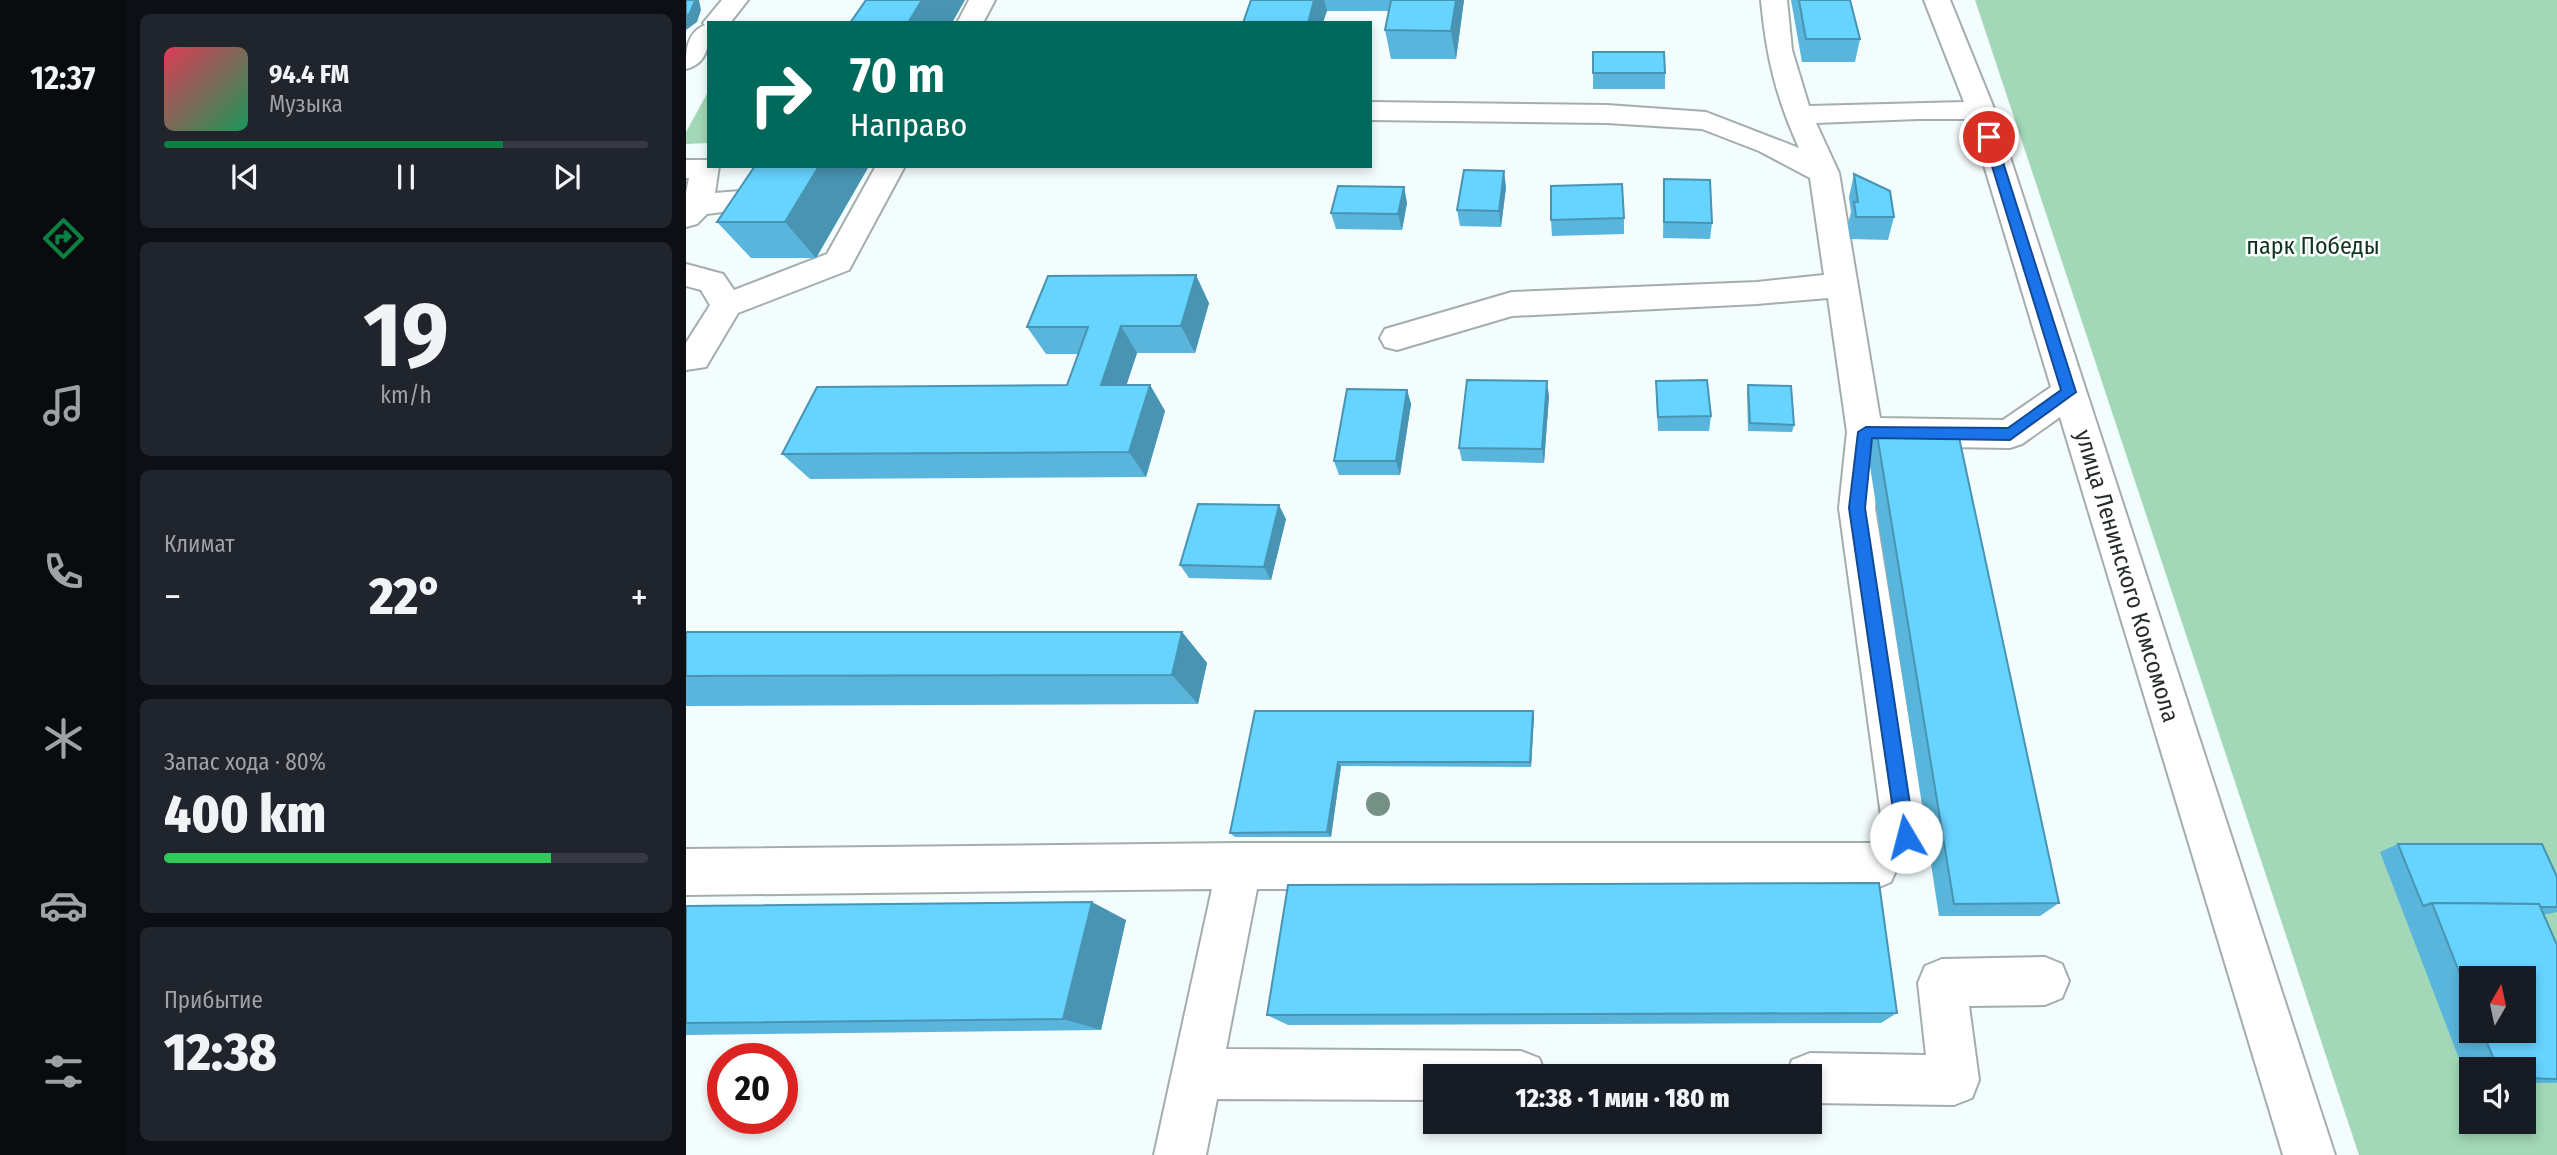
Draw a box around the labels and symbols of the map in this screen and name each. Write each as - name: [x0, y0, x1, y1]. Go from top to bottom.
- pin: [1959, 107, 2019, 167]
- park label: парк Победы: [2246, 232, 2380, 260]
- street label: улица Ленинского Комсомола: [2069, 426, 2185, 726]
- position arrow: [1869, 800, 1943, 874]
- north arrow: [2459, 966, 2536, 1043]
- speed limit sign: 20: [707, 1043, 798, 1134]

